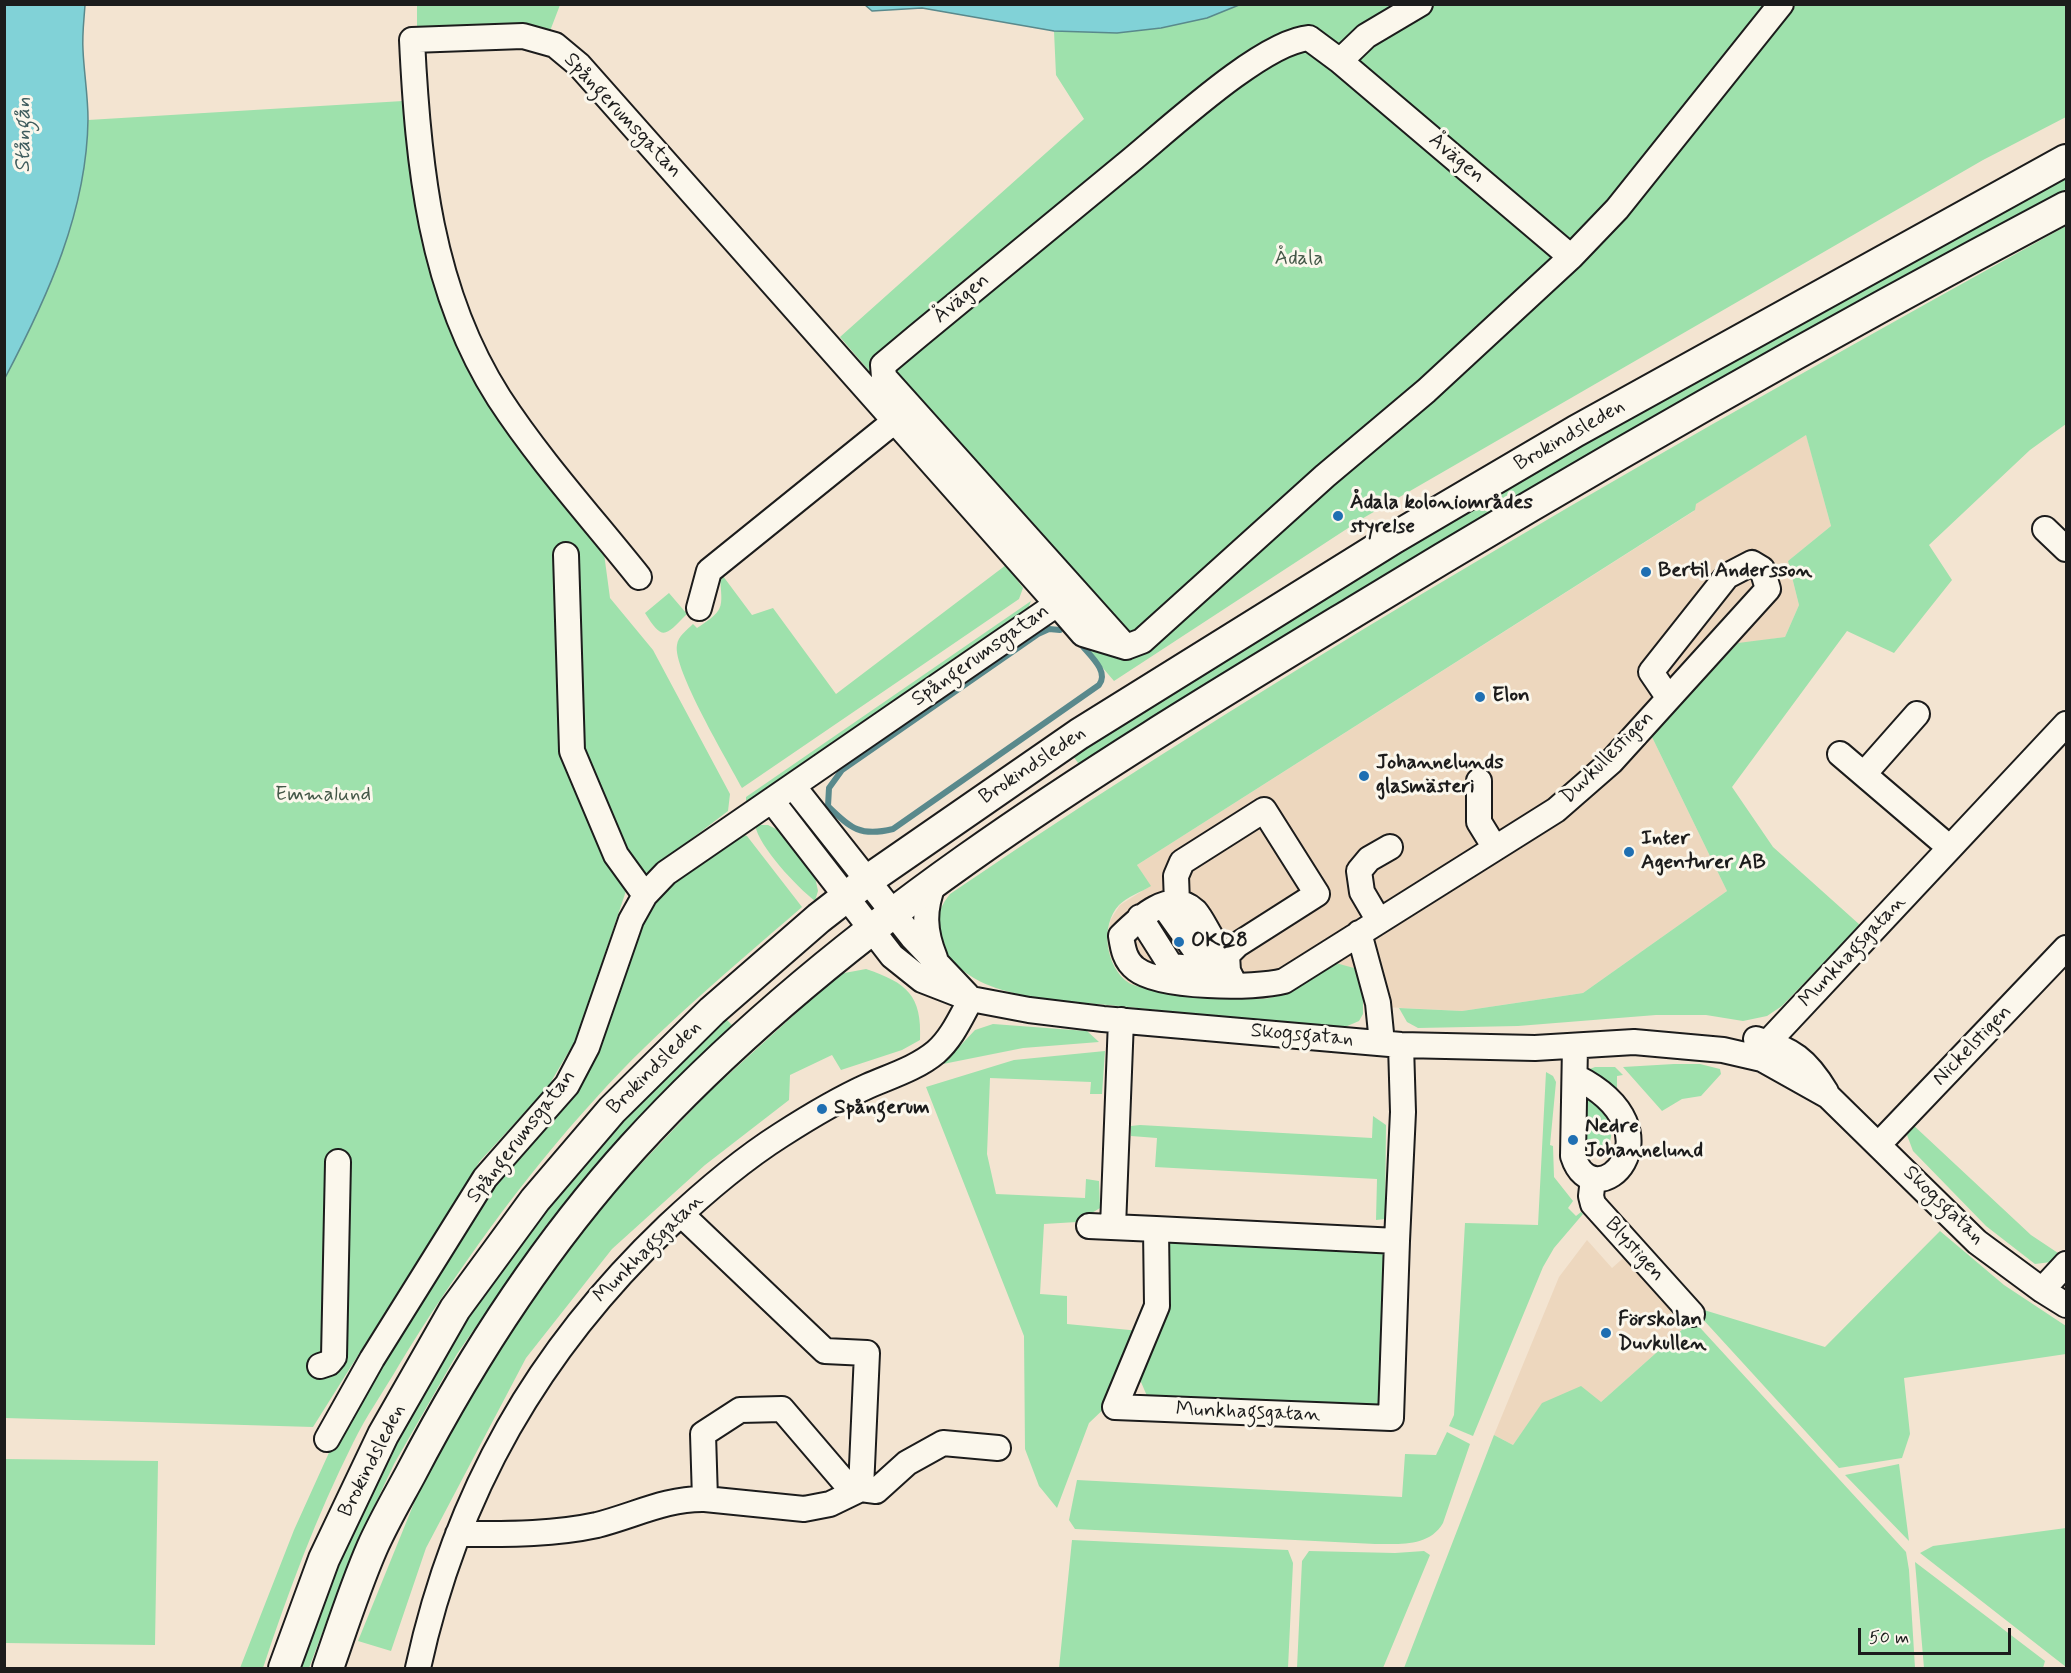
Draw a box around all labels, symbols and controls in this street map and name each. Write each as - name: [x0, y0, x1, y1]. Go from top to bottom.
- street label: Spångerumsgatan: [557, 48, 687, 184]
- water label: Stångån: [11, 97, 37, 173]
- street label: Åvägen: [1423, 128, 1489, 190]
- park label: Ådala: [1275, 247, 1323, 273]
- street label: Åvägen: [929, 268, 995, 330]
- street label: Brokindsleden: [1510, 394, 1630, 478]
- place label: Ådala koloniområdes styrelse: [1350, 491, 1533, 541]
- marker: Ådala koloniområdes styrelse: [1331, 509, 1345, 523]
- place label: Bertil Andersson: [1658, 559, 1812, 585]
- marker: Bertil Andersson: [1639, 565, 1653, 579]
- street label: Spångerumsgatan: [907, 599, 1055, 713]
- place label: Elon: [1492, 684, 1530, 710]
- marker: Elon: [1473, 690, 1487, 704]
- street label: Duvkullestigen: [1556, 706, 1660, 810]
- street label: Brokindsleden: [975, 721, 1091, 811]
- place label: Johannelunds glasmästeri: [1376, 751, 1504, 801]
- marker: Johannelunds glasmästeri: [1357, 769, 1371, 783]
- park label: Emmalund: [275, 783, 371, 809]
- place label: Inter Agenturer AB: [1641, 827, 1766, 877]
- marker: Inter Agenturer AB: [1622, 845, 1636, 859]
- street label: Munkhagsgatan: [1794, 890, 1912, 1014]
- place label: OKQ8: [1191, 929, 1248, 955]
- marker: OKQ8: [1172, 935, 1186, 949]
- street label: Nickelstigen: [1928, 1000, 2018, 1092]
- street label: Brokindsleden: [603, 1016, 707, 1120]
- street label: Skogsgatan: [1249, 1019, 1355, 1053]
- street label: Spångerumsgatan: [462, 1065, 582, 1209]
- place label: Spångerum: [834, 1096, 930, 1122]
- marker: Spångerum: [815, 1102, 829, 1116]
- place label: Nedre Johannelund: [1585, 1115, 1703, 1165]
- marker: Nedre Johannelund: [1566, 1133, 1580, 1147]
- street label: Skogsgatan: [1897, 1161, 1989, 1251]
- street label: Munkhagsgatan: [589, 1189, 709, 1309]
- street label: Blystigen: [1599, 1213, 1669, 1287]
- place label: Förskolan Duvkullen: [1618, 1308, 1707, 1358]
- marker: Förskolan Duvkullen: [1599, 1326, 1613, 1340]
- street label: Munkhagsgatan: [1175, 1398, 1321, 1428]
- street label: Brokindsleden: [334, 1400, 412, 1522]
- scale bar: [1861, 1616, 2014, 1654]
- text: 50 m: [1869, 1626, 1909, 1650]

